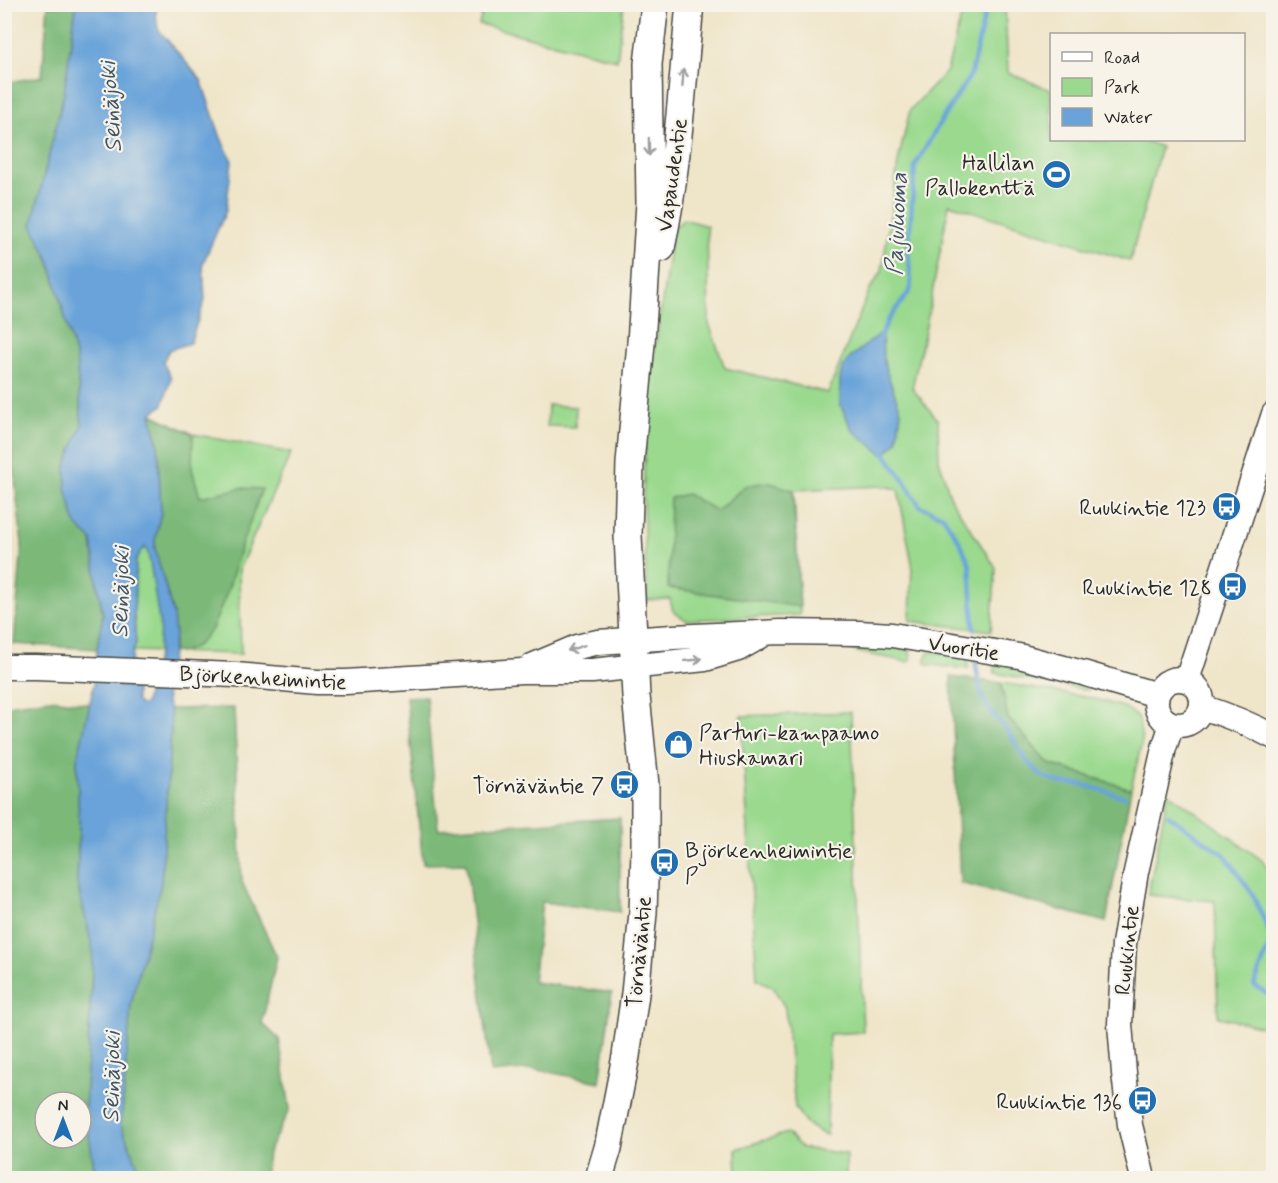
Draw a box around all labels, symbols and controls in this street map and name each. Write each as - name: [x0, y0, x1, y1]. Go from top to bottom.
- legend: [1050, 33, 1245, 141]
- text: Road: [1104, 46, 1140, 70]
- water label: Seinäjoki: [93, 59, 130, 154]
- one-way arrow: [678, 69, 689, 89]
- text: Park: [1104, 76, 1140, 100]
- text: Water: [1104, 106, 1153, 130]
- street label: Vapaudentie: [651, 116, 695, 234]
- one-way arrow: [643, 136, 655, 156]
- place label: Hallilan Pallokenttä: [925, 150, 1035, 203]
- sports icon: Hallilan Pallokenttä: [1040, 159, 1072, 191]
- water label: Pajuluoma: [879, 172, 916, 276]
- bus stop icon: Ruukintie 123: [1211, 491, 1243, 523]
- place label: Ruukintie 123: [1079, 495, 1206, 523]
- water label: Seinäjoki: [105, 545, 138, 638]
- bus stop icon: Ruukintie 128: [1217, 571, 1249, 603]
- place label: Ruukintie 128: [1082, 575, 1212, 603]
- street label: Vuoritie: [926, 630, 1001, 668]
- one-way arrow: [567, 644, 586, 655]
- one-way arrow: [683, 654, 703, 665]
- street label: Björkenheimintie: [178, 661, 347, 698]
- place label: Parturi-kampaamo Hiuskamari: [699, 720, 879, 773]
- shop icon: Parturi-kampaamo Hiuskamari: [662, 729, 694, 761]
- bus stop icon: Törnäväntie 7: [609, 769, 641, 801]
- place label: Törnäväntie 7: [473, 773, 604, 801]
- place label: Björkenheimintie P: [685, 838, 853, 891]
- bus stop icon: Björkenheimintie P: [648, 847, 680, 879]
- street label: Törnäväntie: [621, 895, 659, 1009]
- street label: Ruukintie: [1109, 904, 1147, 997]
- water label: Seinäjoki: [96, 1030, 129, 1123]
- bus stop icon: Ruukintie 136: [1127, 1085, 1159, 1117]
- place label: Ruukintie 136: [996, 1089, 1122, 1117]
- north arrow: [33, 1090, 93, 1150]
- text: N: [58, 1096, 68, 1117]

